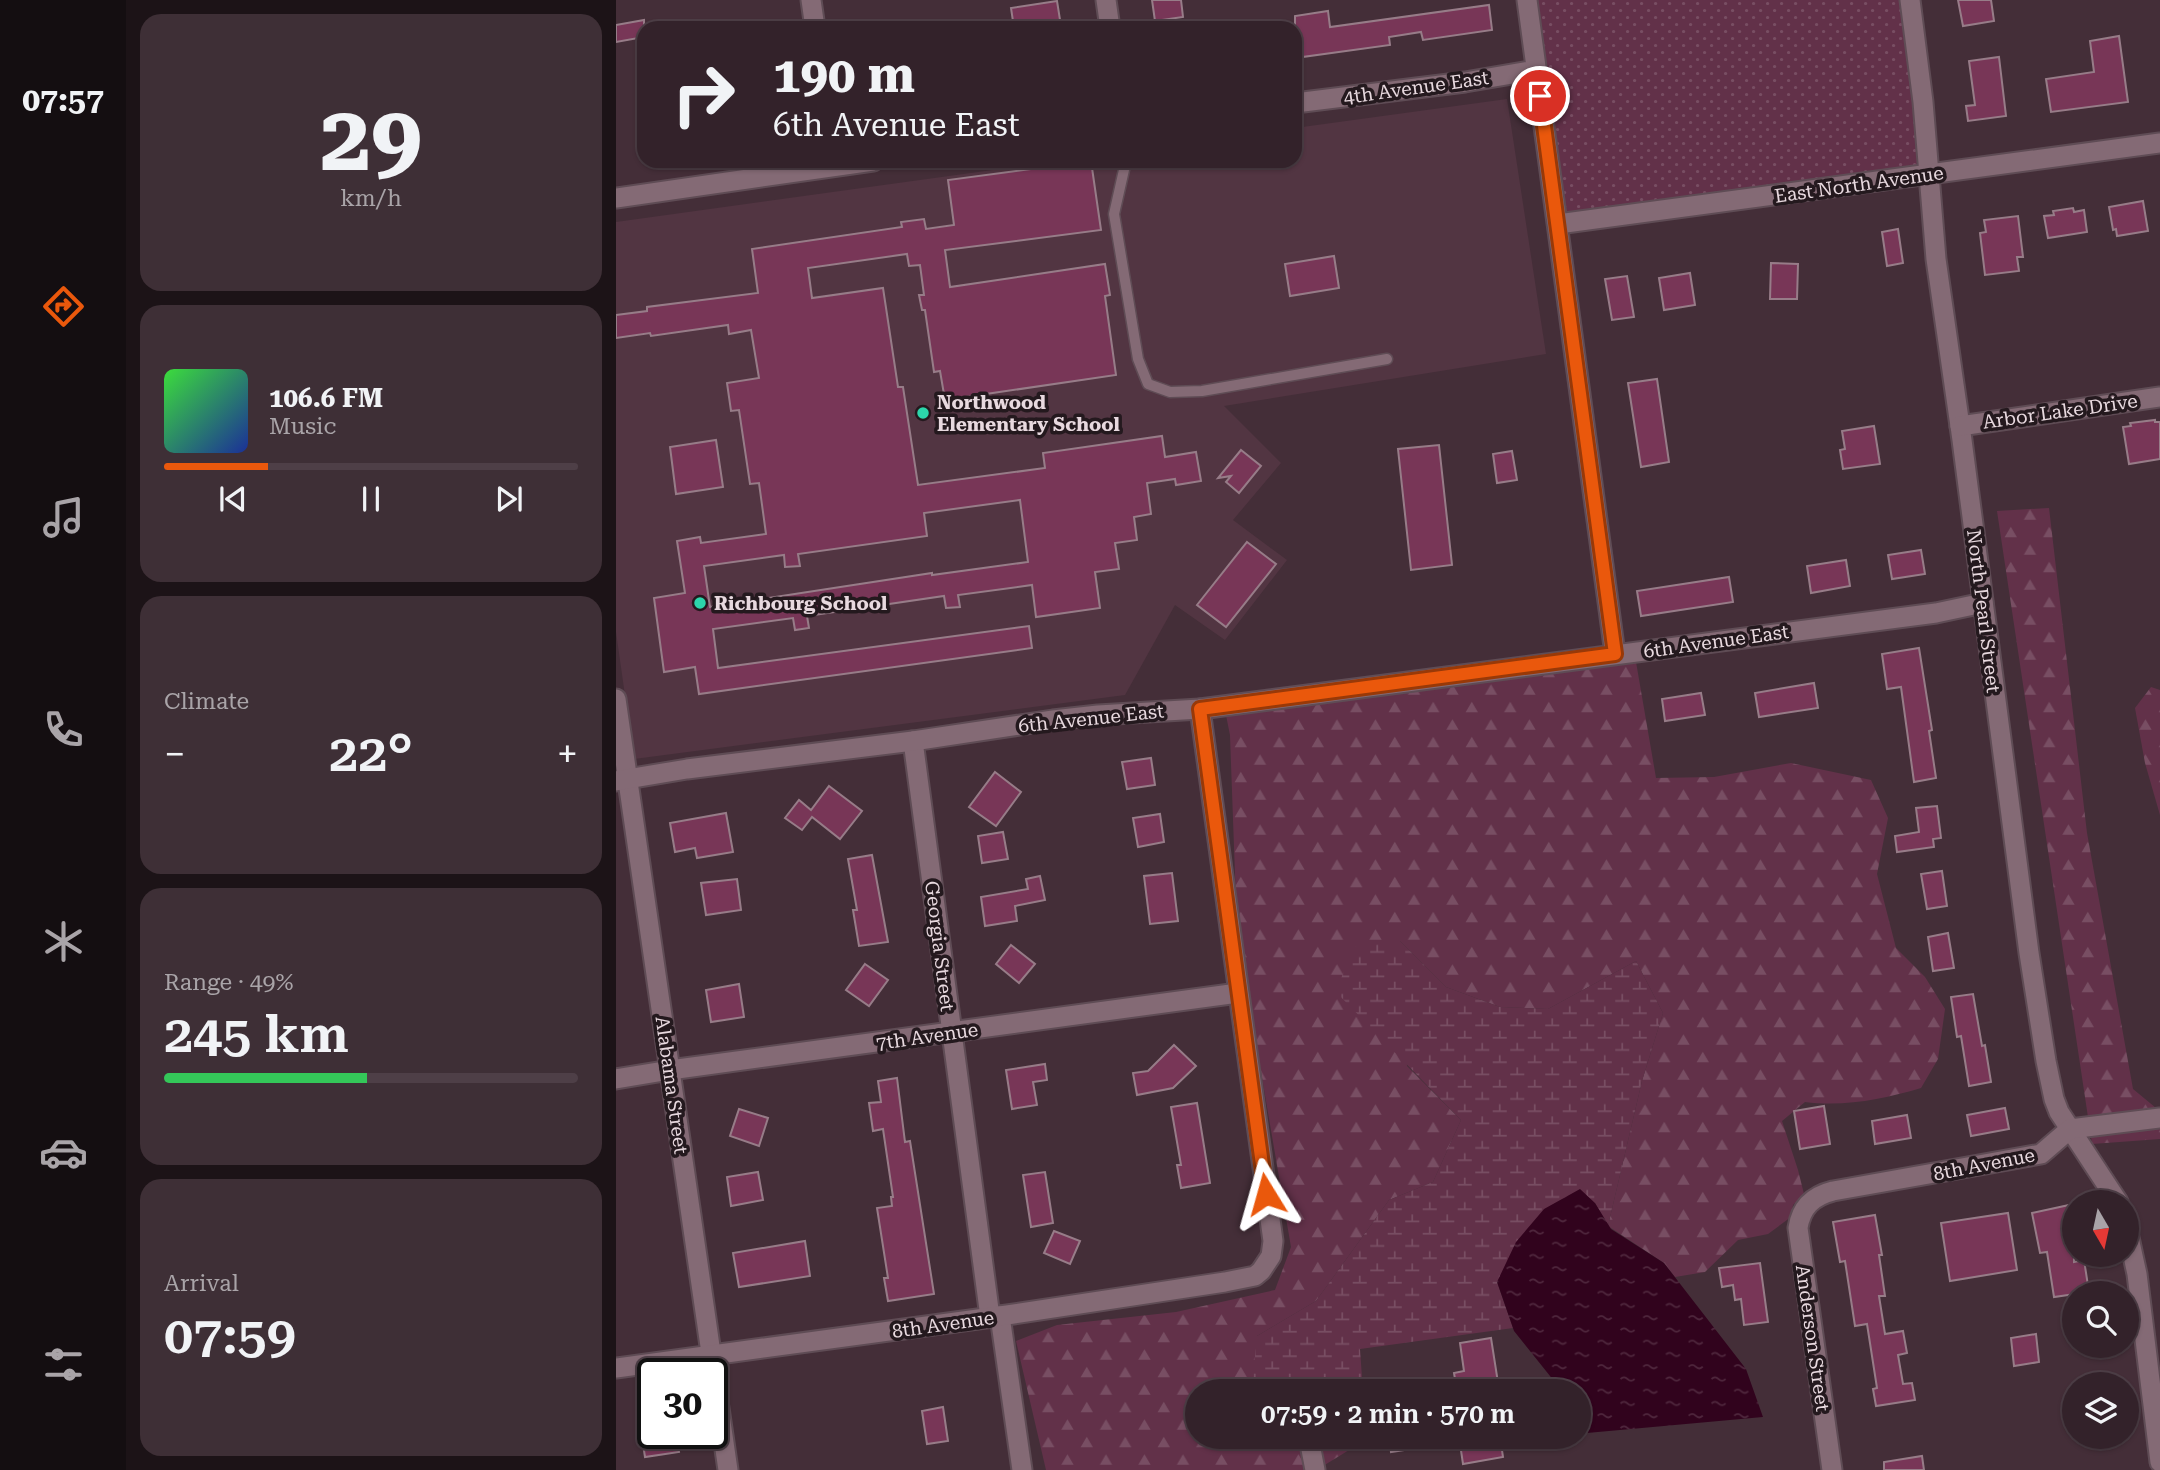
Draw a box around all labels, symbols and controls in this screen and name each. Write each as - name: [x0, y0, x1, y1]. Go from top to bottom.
- text: 190 m: [773, 47, 915, 104]
- icon: right: [658, 49, 749, 140]
- street label: 4th Avenue East: [1342, 66, 1490, 109]
- pin: [1510, 66, 1570, 126]
- icon: arrive: [1521, 77, 1559, 115]
- text: 07:57: [22, 81, 104, 119]
- text: 29: [320, 86, 422, 192]
- text: 6th Avenue East: [773, 106, 1020, 144]
- street label: East North Avenue: [1773, 161, 1945, 208]
- text: km/h: [340, 185, 402, 212]
- icon: directions: [39, 282, 88, 331]
- text: 106.6 FM: [269, 383, 383, 413]
- street label: Arbor Lake Drive: [1981, 389, 2139, 434]
- place label: Northwood Elementary School: [937, 391, 1120, 436]
- marker: Northwood Elementary School: [915, 405, 931, 421]
- text: Music: [269, 413, 336, 440]
- icon: previous: [214, 480, 252, 518]
- icon: pause: [352, 480, 390, 518]
- icon: next: [490, 480, 528, 518]
- icon: music: [39, 493, 88, 542]
- street label: North Pearl Street: [1962, 528, 2005, 694]
- place label: Richbourg School: [714, 592, 887, 615]
- marker: Richbourg School: [692, 595, 708, 611]
- street label: 6th Avenue East: [1642, 620, 1790, 663]
- text: Climate: [164, 688, 249, 715]
- street label: 6th Avenue East: [1017, 699, 1165, 738]
- icon: phone: [39, 705, 88, 754]
- text: 22°: [329, 723, 413, 784]
- text: −: [164, 732, 185, 776]
- text: +: [557, 732, 578, 776]
- street label: Georgia Street: [920, 879, 959, 1013]
- icon: climate: [39, 917, 88, 966]
- text: Range · 49%: [164, 969, 293, 996]
- text: 245 km: [164, 1004, 349, 1065]
- street label: Alabama Street: [650, 1015, 693, 1156]
- street label: 7th Avenue: [875, 1018, 980, 1055]
- icon: car: [39, 1128, 88, 1177]
- street label: 8th Avenue: [1931, 1143, 2037, 1186]
- position arrow: [1229, 1157, 1303, 1231]
- north arrow: [2062, 1190, 2138, 1267]
- map controls: [2062, 1190, 2139, 1449]
- street label: Anderson Street: [1791, 1263, 1834, 1413]
- text: Arrival: [164, 1270, 239, 1297]
- button: search: [2062, 1281, 2139, 1358]
- text: 07:59: [164, 1305, 296, 1366]
- street label: 8th Avenue: [891, 1306, 996, 1343]
- icon: filters: [39, 1340, 88, 1389]
- speed limit sign: 30: [637, 1358, 728, 1449]
- button: layers: [2062, 1372, 2139, 1449]
- text: 07:59 · 2 min · 570 m: [1261, 1399, 1515, 1429]

